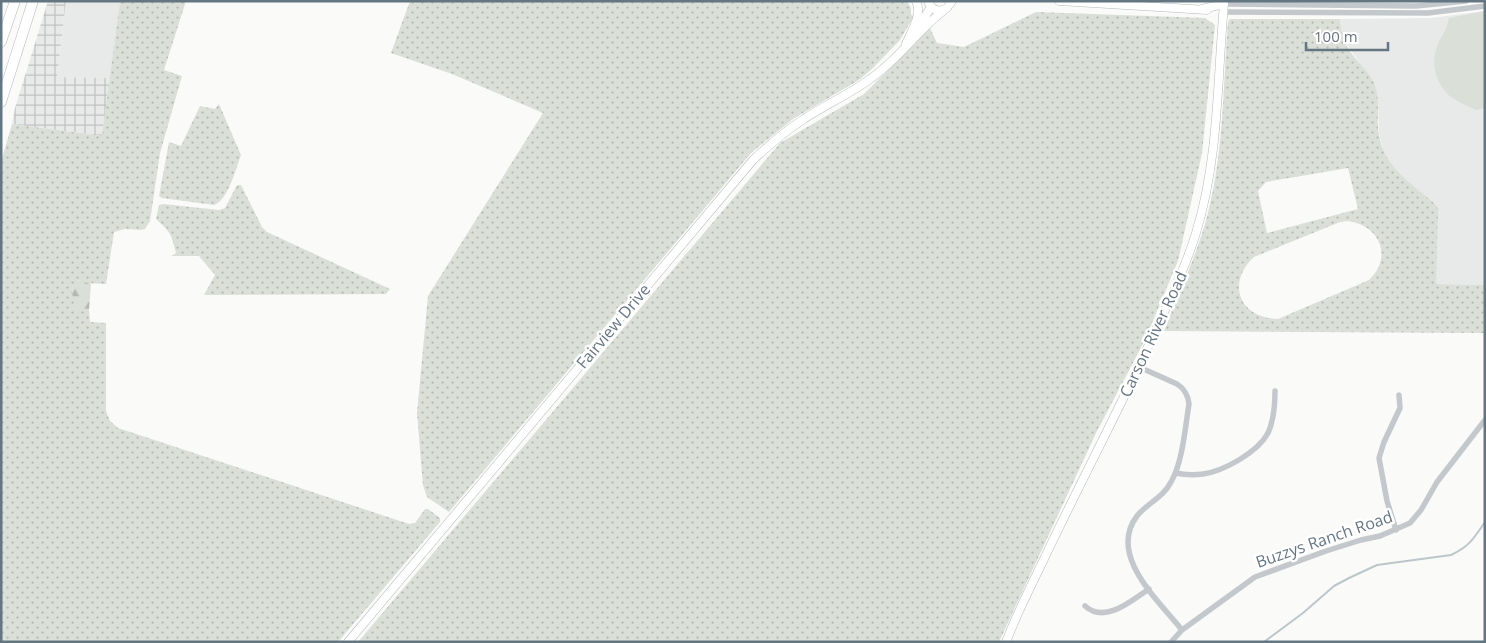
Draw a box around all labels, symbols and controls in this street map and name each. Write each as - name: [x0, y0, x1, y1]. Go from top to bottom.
- scale bar: [1306, 20, 1388, 52]
- text: 100 m: [1314, 26, 1358, 46]
- street label: Carson River Road: [1114, 267, 1192, 401]
- street label: Fairview Drive: [571, 279, 655, 373]
- street label: Buzzys Ranch Road: [1253, 505, 1395, 573]

